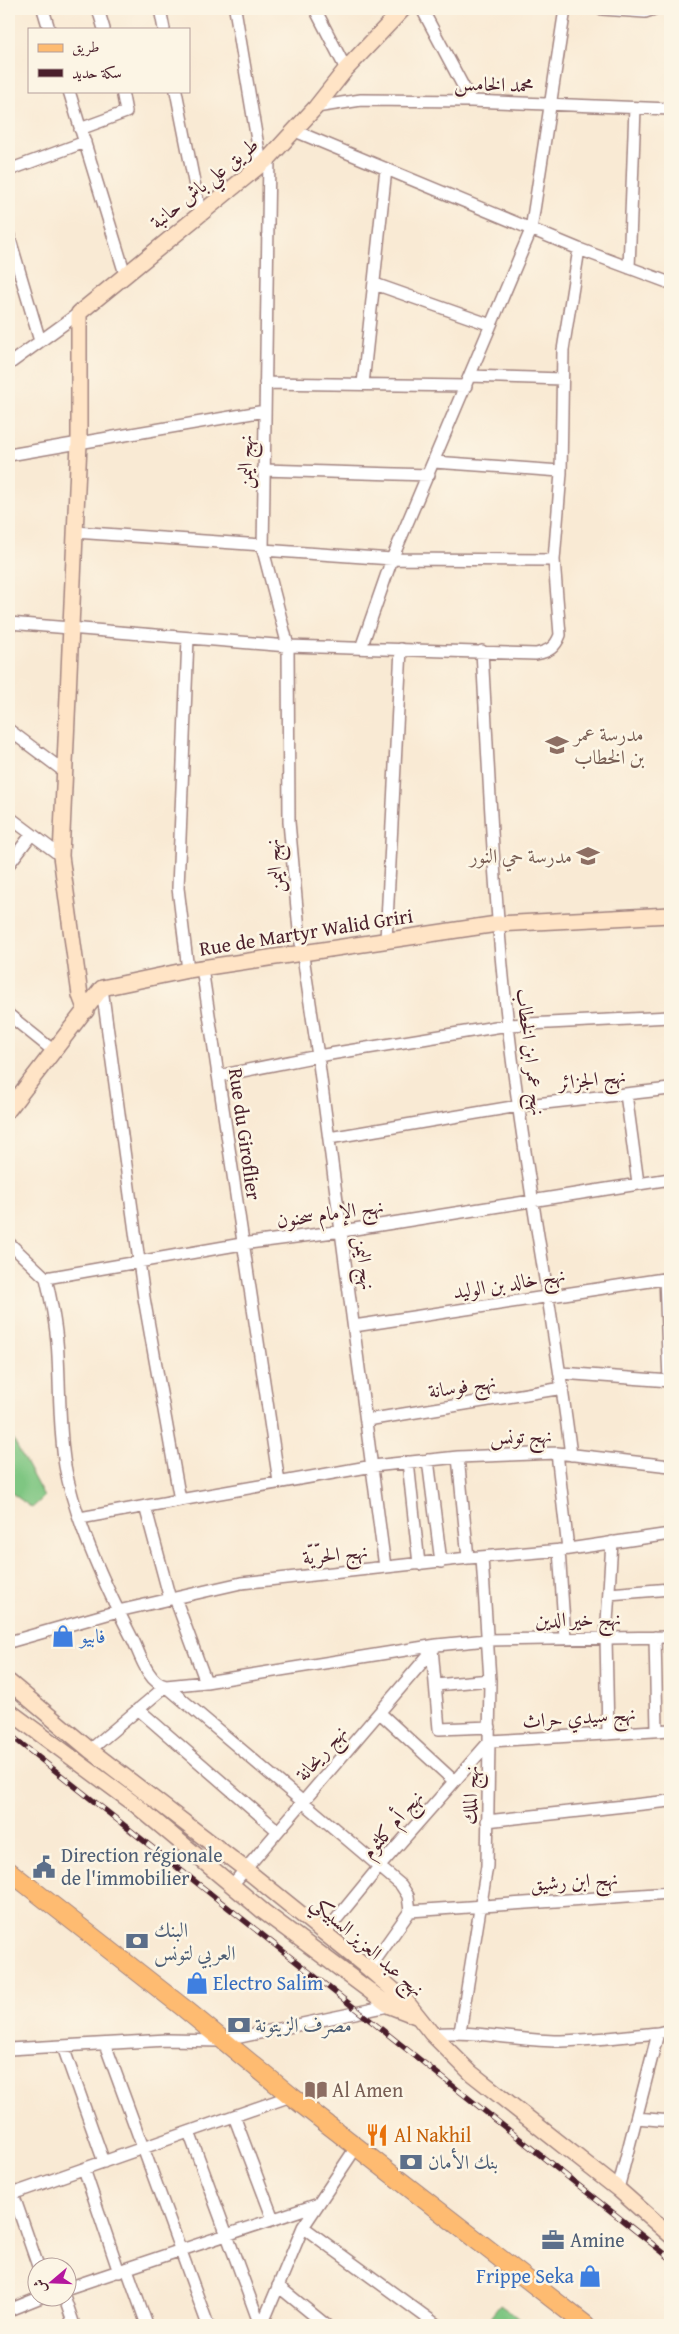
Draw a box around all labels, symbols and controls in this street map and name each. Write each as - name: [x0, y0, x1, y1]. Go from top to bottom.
- legend: [28, 28, 190, 92]
- text: طريق: [72, 36, 99, 57]
- text: سكة حديد: [72, 62, 122, 83]
- street label: محمد الخامس: [454, 68, 534, 99]
- street label: طريق علي باش حانبة: [143, 130, 268, 240]
- street label: نهج اليمن: [230, 434, 263, 490]
- place label: مدرسة عمر بن الخطاب: [572, 719, 645, 771]
- school or university icon: مدرسة عمر بن الخطاب: [544, 732, 570, 758]
- street label: نهج اليمن: [257, 837, 294, 894]
- place label: مدرسة حي النور: [468, 841, 572, 872]
- school or university icon: مدرسة حي النور: [575, 843, 601, 869]
- street label: Rue de Martyr Walid Griri: [197, 900, 415, 963]
- street label: نهج عمر ابن الخطاب: [505, 987, 554, 1118]
- street label: نهج الجزائر: [555, 1061, 628, 1101]
- street label: Rue du Giroflier: [222, 1066, 269, 1202]
- street label: نهج الإمام سحنون: [274, 1191, 386, 1238]
- street label: نهج اليمن: [343, 1234, 384, 1292]
- street label: نهج خالد بن الوليد: [451, 1259, 568, 1310]
- street label: نهج فوسانة: [426, 1366, 498, 1409]
- street label: نهج تونس: [490, 1420, 552, 1455]
- street label: نهج الحرّيّة: [301, 1536, 369, 1575]
- street label: نهج خير الدين: [535, 1603, 621, 1638]
- place label: فابيو: [78, 1621, 106, 1650]
- shop icon: فابيو: [50, 1623, 76, 1649]
- street label: نهج سيدي حراث: [521, 1698, 637, 1739]
- street label: نهج ريحانة: [288, 1718, 356, 1790]
- street label: نهج الملك: [454, 1765, 489, 1825]
- street label: نهج أم كلثوم: [354, 1783, 433, 1867]
- place label: Direction régionale de l'immobilier: [61, 1840, 223, 1892]
- public building icon: Direction régionale de l'immobilier: [31, 1854, 57, 1880]
- street label: نهج ابن رشيق: [529, 1863, 619, 1902]
- street label: نهج عبد العزيز السبيكي: [302, 1888, 431, 2007]
- place label: البنك العربي لتونس: [154, 1915, 236, 1969]
- bank icon: البنك العربي لتونس: [124, 1928, 150, 1954]
- place label: Electro Salim: [213, 1968, 324, 1997]
- shop icon: Electro Salim: [184, 1970, 210, 1996]
- place label: مصرف الزيتونة: [255, 2010, 352, 2039]
- bank icon: مصرف الزيتونة: [226, 2012, 252, 2038]
- place label: Al Amen: [332, 2075, 403, 2104]
- library icon: Al Amen: [303, 2077, 329, 2103]
- place label: Al Nakhil: [394, 2120, 472, 2149]
- restaurant icon: Al Nakhil: [364, 2122, 390, 2148]
- place label: بنك الأمان: [428, 2147, 498, 2176]
- bank icon: بنك الأمان: [398, 2149, 424, 2175]
- place label: Amine: [570, 2225, 625, 2254]
- office icon: Amine: [540, 2227, 566, 2253]
- north arrow: [28, 2256, 78, 2306]
- place label: Frippe Seka: [476, 2261, 575, 2290]
- shop icon: Frippe Seka: [577, 2263, 603, 2289]
- text: ش: [28, 2276, 51, 2296]

